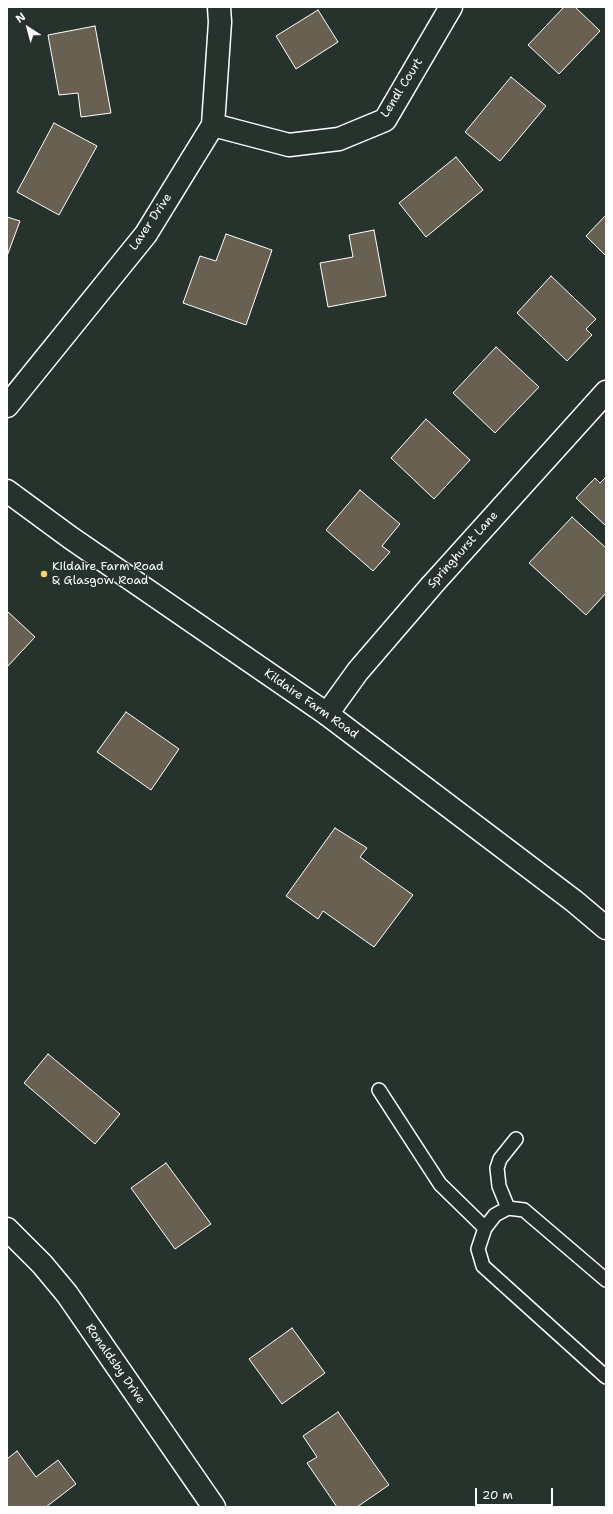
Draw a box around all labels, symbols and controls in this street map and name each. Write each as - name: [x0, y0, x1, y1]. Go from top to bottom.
- north arrow: [8, 8, 48, 48]
- text: N: [13, 9, 29, 27]
- street label: Lendl Court: [378, 56, 426, 120]
- street label: Laver Drive: [127, 191, 175, 253]
- street label: Springhurst Lane: [425, 509, 501, 591]
- place label: Kildaire Farm Road & Glasgow Road: [52, 560, 164, 588]
- marker: Kildaire Farm Road & Glasgow Road: [39, 569, 49, 579]
- street label: Kildaire Farm Road: [261, 666, 361, 742]
- street label: Ronaldsby Drive: [82, 1321, 148, 1407]
- scale bar: [477, 1480, 555, 1506]
- text: 20 m: [482, 1487, 513, 1503]

